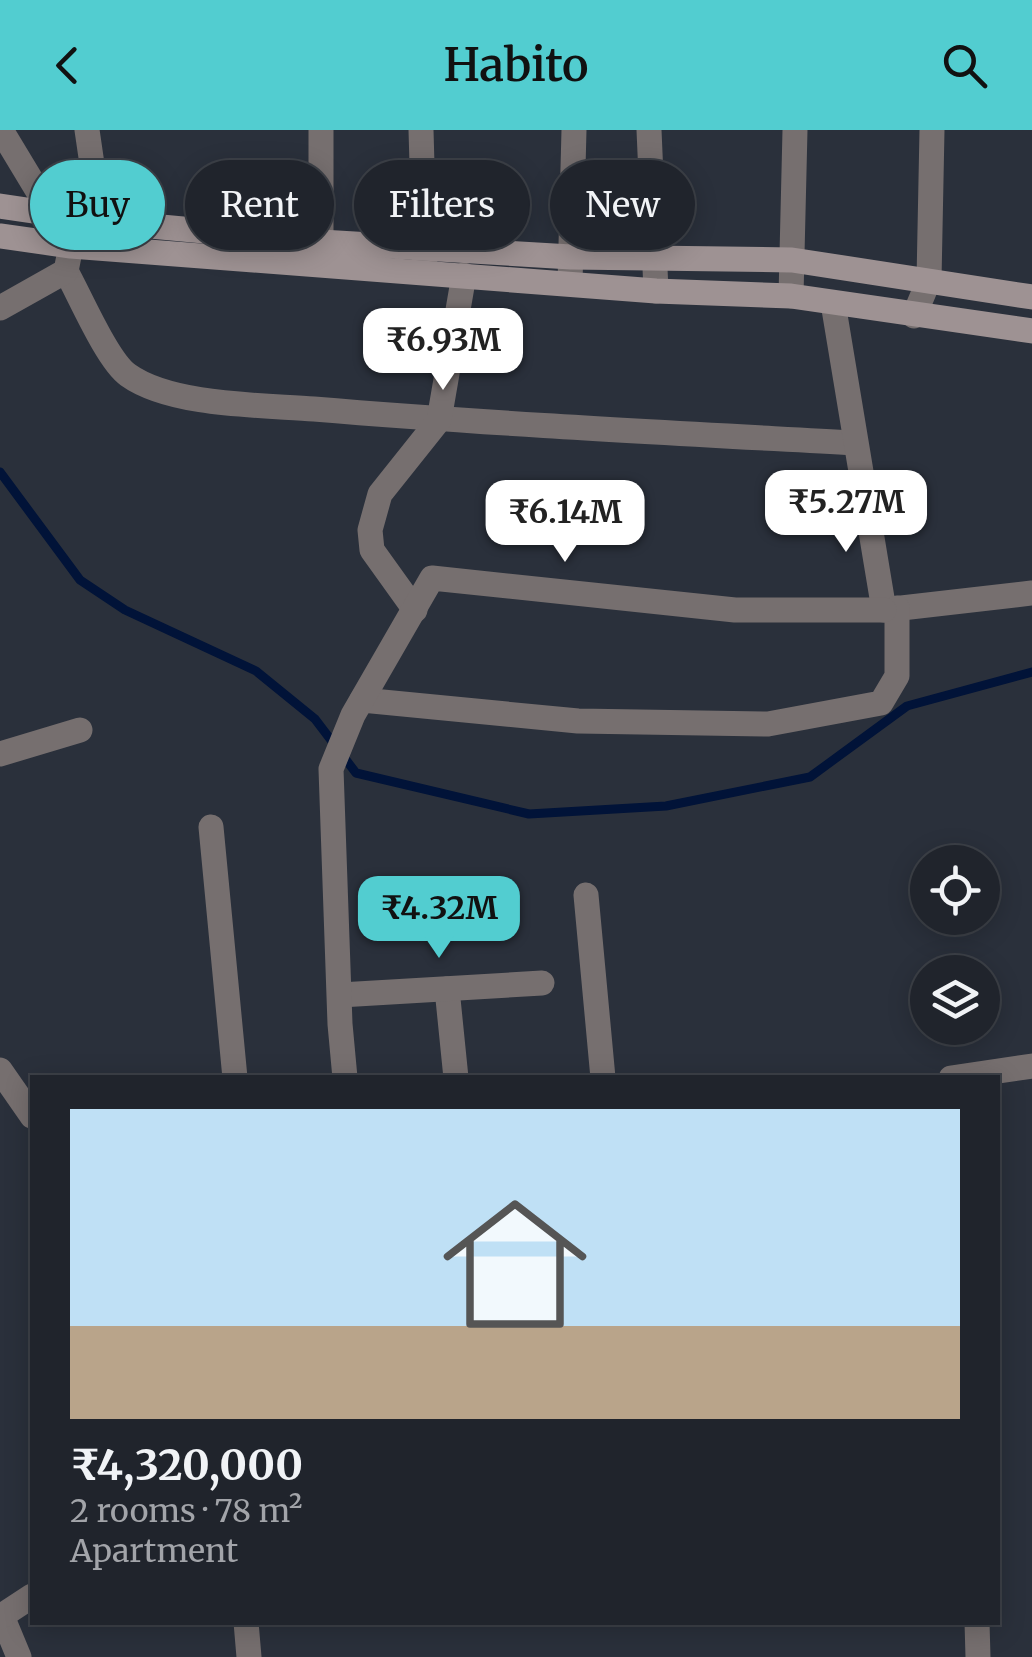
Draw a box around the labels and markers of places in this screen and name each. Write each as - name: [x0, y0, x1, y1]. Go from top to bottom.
- pin: ₹6.93M: [362, 308, 524, 393]
- pin: ₹5.27M: [765, 470, 927, 555]
- pin: ₹6.14M: [484, 480, 646, 565]
- pin: ₹4.32M: [358, 876, 520, 961]

